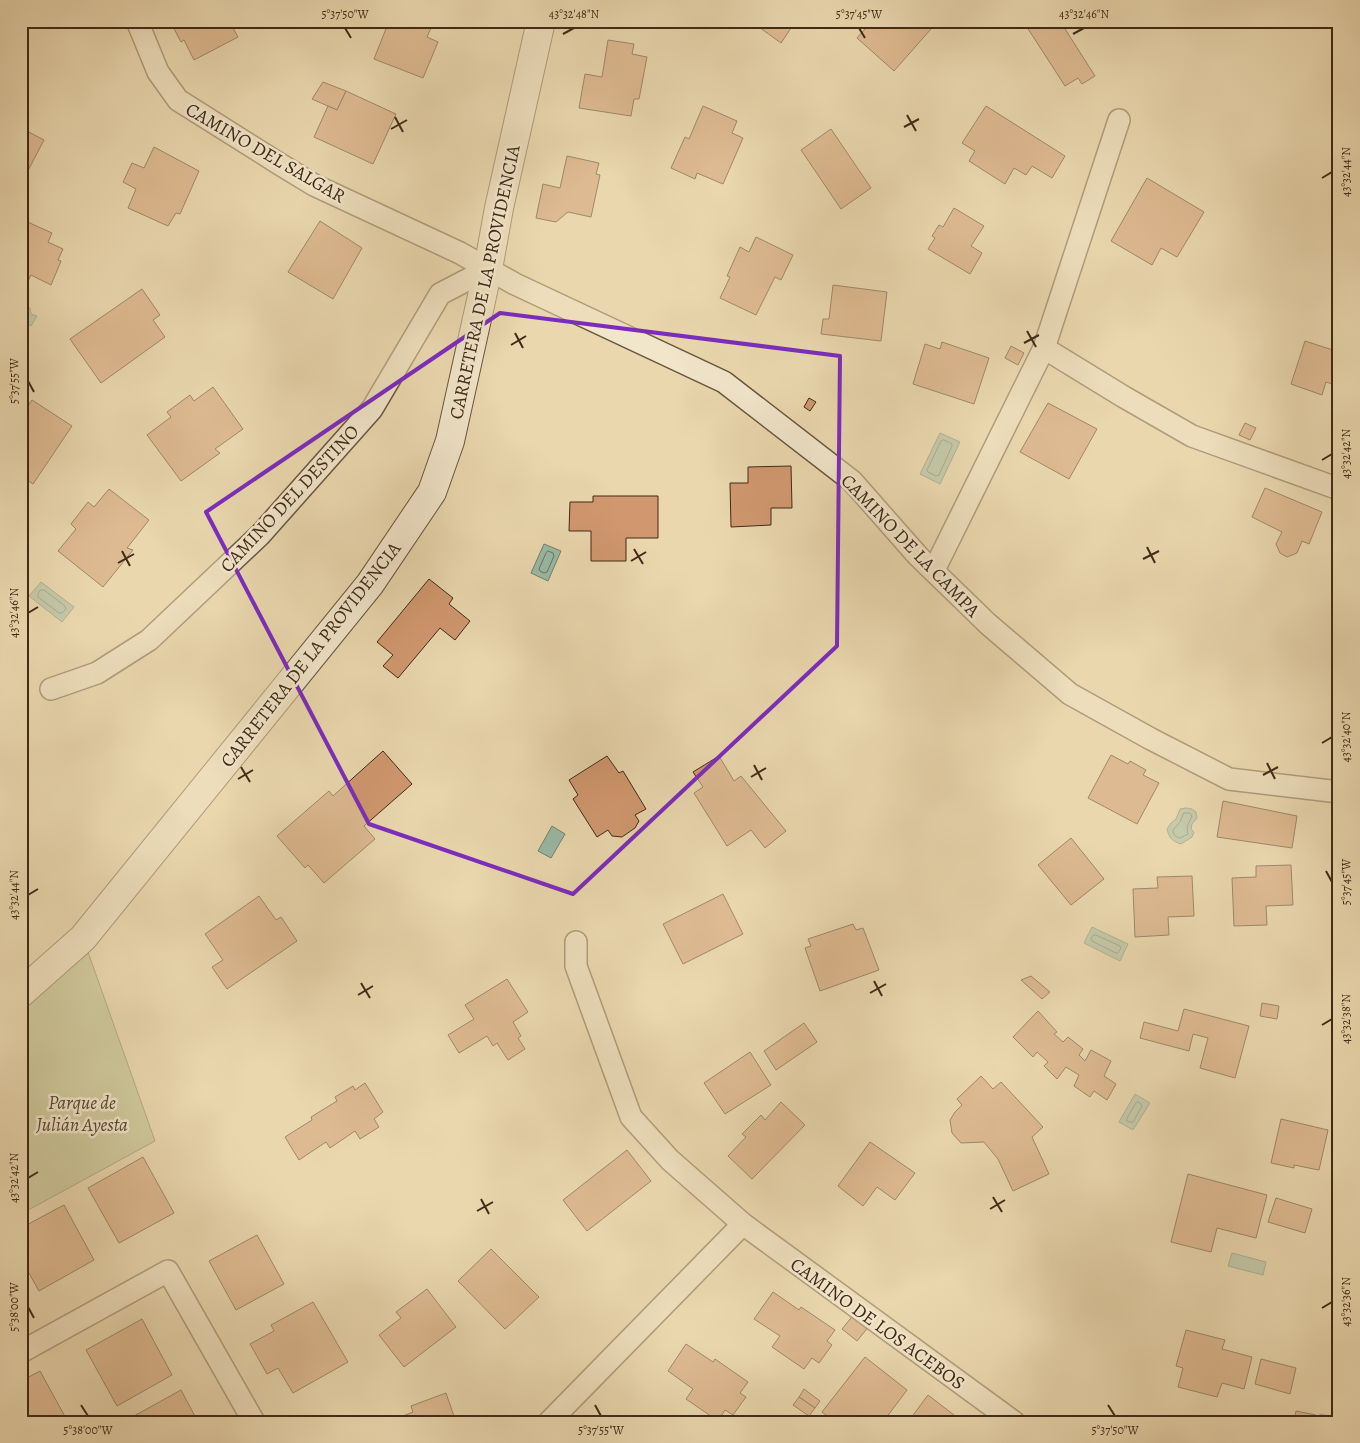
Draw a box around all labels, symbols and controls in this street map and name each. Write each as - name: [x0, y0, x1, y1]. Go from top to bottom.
- text: 5°37'50"W: [321, 6, 369, 22]
- text: 43°32'48"N: [549, 6, 600, 22]
- text: 5°37'45"W: [836, 6, 883, 22]
- text: 43°32'46"N: [1059, 6, 1109, 22]
- street label: CAMINO DEL SALGAR: [181, 96, 351, 209]
- street label: CARRETERA DE LA PROVIDENCIA: [443, 142, 527, 422]
- text: 43°32'44"N: [1338, 147, 1354, 197]
- text: 5°37'55"W: [6, 357, 22, 404]
- street label: CAMINO DEL DESTINO: [214, 419, 365, 578]
- text: 43°32'42"N: [1338, 429, 1354, 479]
- street label: CAMINO DE LA CAMPA: [835, 468, 986, 624]
- street label: CARRETERA DE LA PROVIDENCIA: [214, 536, 408, 773]
- text: 43°32'46"N: [6, 588, 22, 638]
- text: 43°32'40"N: [1338, 711, 1354, 762]
- text: 5°37'45"W: [1338, 858, 1354, 905]
- text: 43°32'44"N: [6, 870, 22, 920]
- text: 43°32'38"N: [1338, 994, 1354, 1044]
- park label: Parque de Julián Ayesta: [35, 1090, 128, 1138]
- text: 43°32'42"N: [6, 1153, 22, 1203]
- street label: CAMINO DE LOS ACEBOS: [785, 1252, 970, 1396]
- text: 43°32'36"N: [1338, 1277, 1354, 1327]
- text: 5°38'00"W: [6, 1282, 22, 1332]
- text: 5°38'00"W: [63, 1422, 113, 1438]
- text: 5°37'55"W: [578, 1422, 625, 1438]
- text: 5°37'50"W: [1091, 1422, 1139, 1438]

